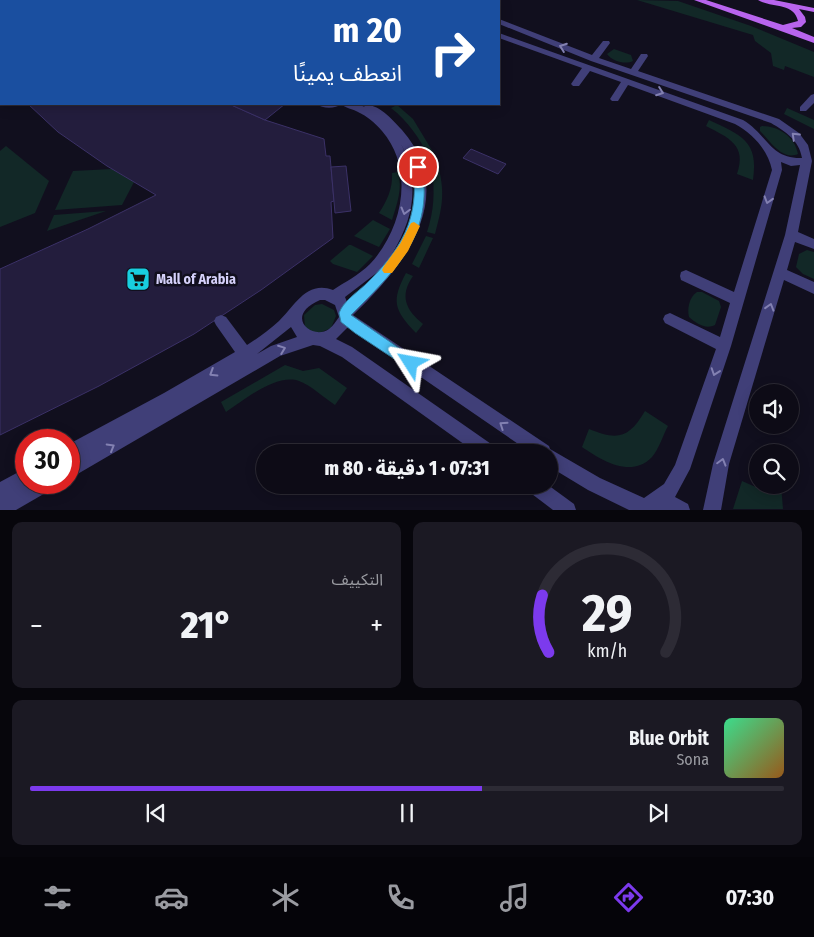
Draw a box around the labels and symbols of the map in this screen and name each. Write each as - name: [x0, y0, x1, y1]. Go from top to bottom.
- one-way arrow: [559, 43, 568, 53]
- one-way arrow: [655, 86, 664, 96]
- one-way arrow: [792, 133, 801, 142]
- pin: [397, 146, 439, 188]
- one-way arrow: [763, 195, 773, 204]
- one-way arrow: [400, 207, 411, 216]
- supermarket icon: Mall of Arabia: [125, 266, 151, 292]
- place label: Mall of Arabia: [156, 271, 236, 288]
- one-way arrow: [764, 303, 774, 311]
- position arrow: [384, 336, 436, 388]
- one-way arrow: [278, 345, 286, 355]
- one-way arrow: [210, 367, 219, 377]
- one-way arrow: [711, 368, 721, 376]
- one-way arrow: [499, 422, 508, 431]
- speed limit sign: 30: [15, 429, 80, 494]
- one-way arrow: [106, 444, 115, 454]
- one-way arrow: [717, 459, 727, 467]

